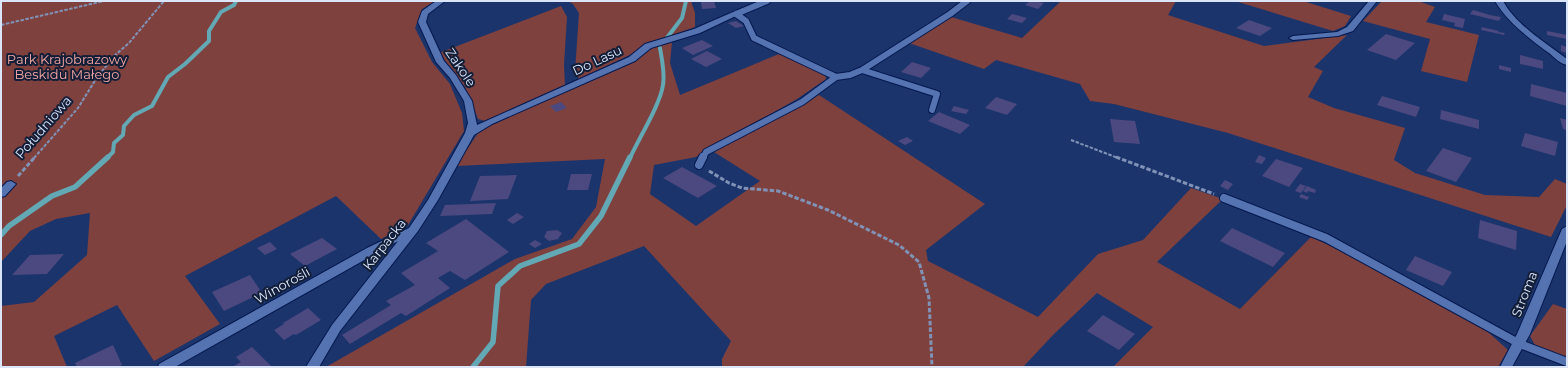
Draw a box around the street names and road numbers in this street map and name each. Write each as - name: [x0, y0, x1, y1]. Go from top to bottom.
- street label: Do Lasu: [570, 42, 624, 78]
- street label: Zakole: [442, 45, 480, 89]
- street label: Południowa: [12, 92, 74, 162]
- street label: Karpacka: [359, 215, 409, 273]
- street label: Winorośli: [251, 263, 313, 307]
- street label: Stroma: [1508, 269, 1540, 319]

